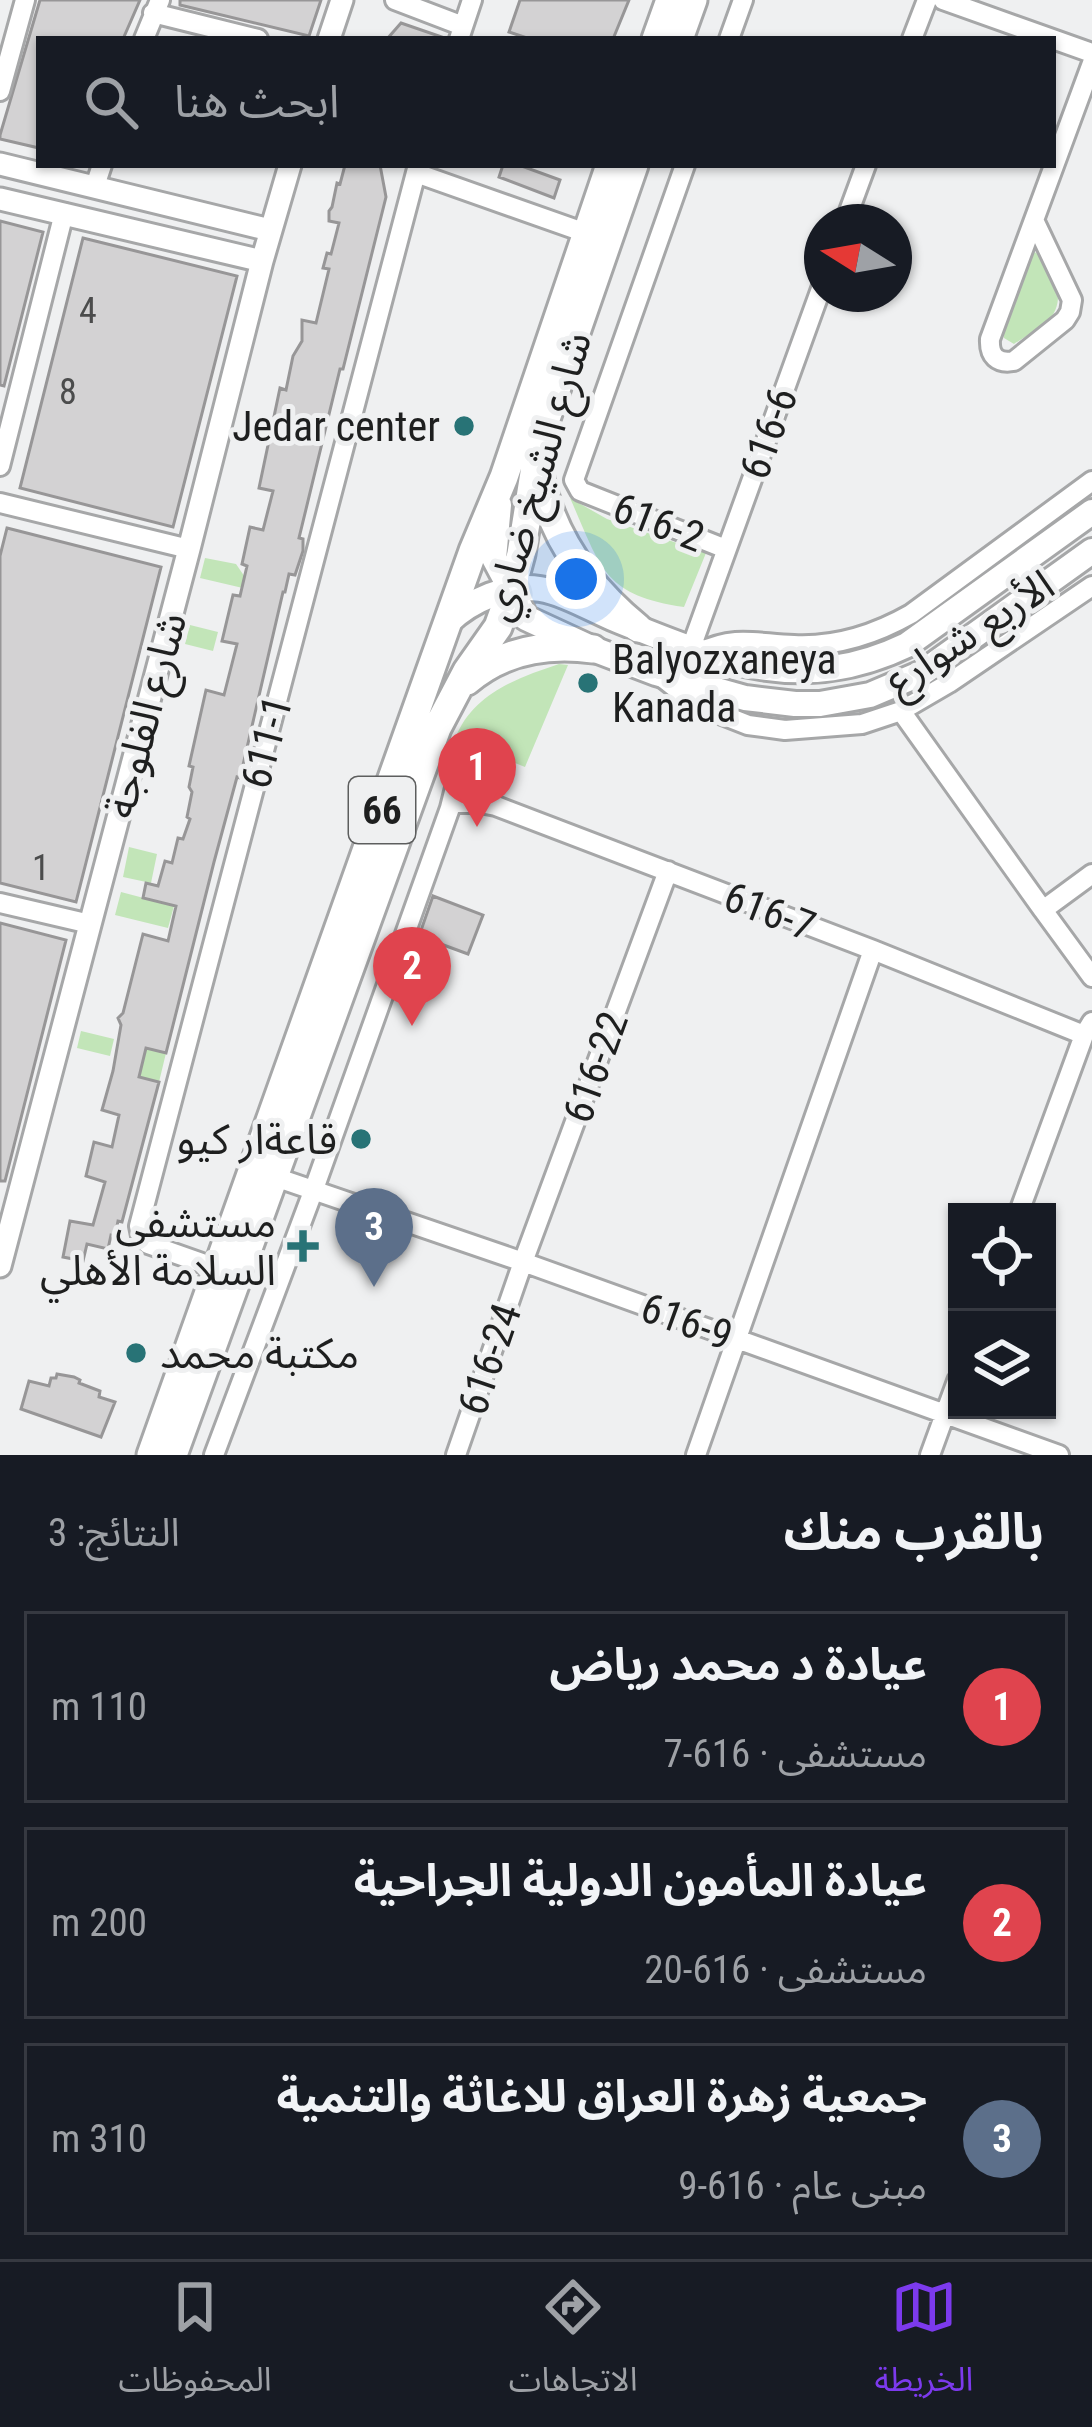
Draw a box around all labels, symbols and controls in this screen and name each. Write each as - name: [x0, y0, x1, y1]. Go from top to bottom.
- search box: [36, 36, 1056, 168]
- icon: search: [78, 69, 144, 135]
- text: ابحث هنا: [174, 75, 339, 128]
- north arrow: [804, 204, 912, 312]
- house number: 4: [79, 290, 97, 332]
- street label: شارع الشيخ ضاري: [472, 326, 609, 628]
- house number: 8: [59, 371, 77, 413]
- street label: 616-6: [729, 381, 807, 485]
- place label: Jedar center: [232, 402, 440, 451]
- marker: Jedar center: [451, 413, 477, 439]
- street label: 616-2: [606, 483, 711, 562]
- your location: [546, 549, 606, 609]
- street label: الأربع شوارع: [876, 560, 1067, 711]
- street label: شارع الفلوجة: [95, 607, 203, 825]
- place label: Balyozxaneya Kanada: [612, 635, 837, 732]
- marker: Balyozxaneya Kanada: [575, 670, 601, 696]
- street label: 611-1: [231, 691, 302, 794]
- pin: 1: [438, 728, 516, 827]
- road number: 66: [349, 777, 415, 843]
- house number: 1: [32, 847, 50, 889]
- street label: 616-7: [717, 872, 822, 951]
- pin: 2: [373, 927, 451, 1026]
- street label: 616-22: [553, 1005, 638, 1129]
- place label: قاعةار كيو: [177, 1115, 337, 1164]
- marker: قاعةار كيو: [348, 1126, 374, 1152]
- pin: 3: [335, 1188, 413, 1287]
- place label: مستشفى السلامة الأهلي: [40, 1198, 276, 1303]
- map controls: [948, 1203, 1056, 1419]
- button: locate: [948, 1203, 1056, 1311]
- marker: مستشفى السلامة الأهلي: [287, 1230, 319, 1262]
- street label: 616-9: [635, 1282, 739, 1360]
- street label: 616-24: [448, 1297, 531, 1421]
- button: layers: [948, 1311, 1056, 1419]
- place label: مكتبة محمد: [160, 1329, 359, 1378]
- marker: مكتبة محمد: [123, 1340, 149, 1366]
- text: بالقرب منك: [784, 1502, 1044, 1561]
- text: النتائج: 3: [48, 1510, 180, 1556]
- text: عيادة د محمد رياض: [549, 1638, 927, 1691]
- text: 110 m: [51, 1684, 147, 1730]
- text: 1: [992, 1684, 1012, 1730]
- text: مستشفى · 616-7: [664, 1731, 927, 1777]
- text: عيادة المأمون الدولية الجراحية: [354, 1854, 927, 1907]
- text: 200 m: [51, 1900, 147, 1946]
- text: 2: [992, 1900, 1012, 1946]
- text: مستشفى · 616-20: [644, 1947, 927, 1993]
- text: جمعية زهرة العراق للاغاثة والتنمية: [277, 2070, 927, 2123]
- text: 310 m: [51, 2116, 147, 2162]
- text: 3: [992, 2116, 1012, 2162]
- text: مبنى عام · 616-9: [678, 2163, 927, 2209]
- tab: المحفوظات: [119, 2274, 272, 2415]
- tab: الاتجاهات: [509, 2274, 638, 2415]
- tab: الخريطة: [875, 2274, 973, 2415]

